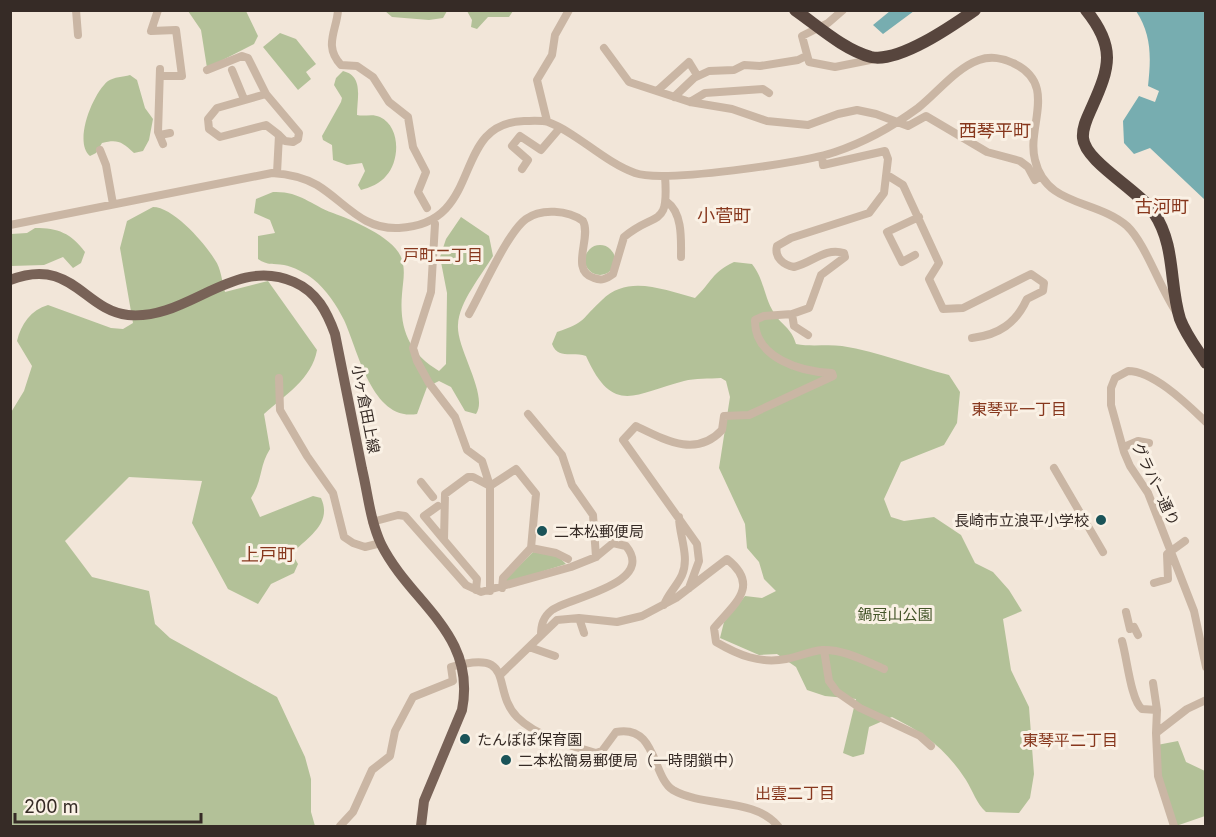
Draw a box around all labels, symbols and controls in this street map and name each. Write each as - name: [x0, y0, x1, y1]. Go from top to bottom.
- district label: 西琴平町: [959, 120, 1031, 141]
- district label: 古河町: [1135, 196, 1189, 217]
- district label: 小菅町: [697, 205, 751, 226]
- district label: 戸町二丁目: [403, 245, 483, 265]
- street label: 小ヶ倉田上線: [348, 363, 384, 455]
- district label: 東琴平一丁目: [971, 399, 1067, 419]
- street label: グラバー通り: [1128, 439, 1184, 529]
- place label: 長崎市立浪平小学校: [954, 511, 1089, 530]
- marker: 長崎市立浪平小学校: [1094, 513, 1108, 527]
- place label: 二本松郵便局: [554, 522, 644, 541]
- marker: 二本松郵便局: [535, 524, 549, 538]
- district label: 上戸町: [241, 544, 295, 565]
- park label: 鍋冠山公園: [857, 605, 933, 624]
- place label: たんぽぽ保育園: [477, 730, 582, 749]
- district label: 東琴平二丁目: [1022, 730, 1118, 750]
- marker: たんぽぽ保育園: [458, 732, 472, 746]
- place label: 二本松簡易郵便局（一時閉鎖中）: [518, 751, 743, 770]
- marker: 二本松簡易郵便局（一時閉鎖中）: [499, 753, 513, 767]
- district label: 出雲二丁目: [755, 783, 835, 803]
- scale bar: [15, 786, 201, 824]
- text: 200 m: [24, 796, 79, 817]

